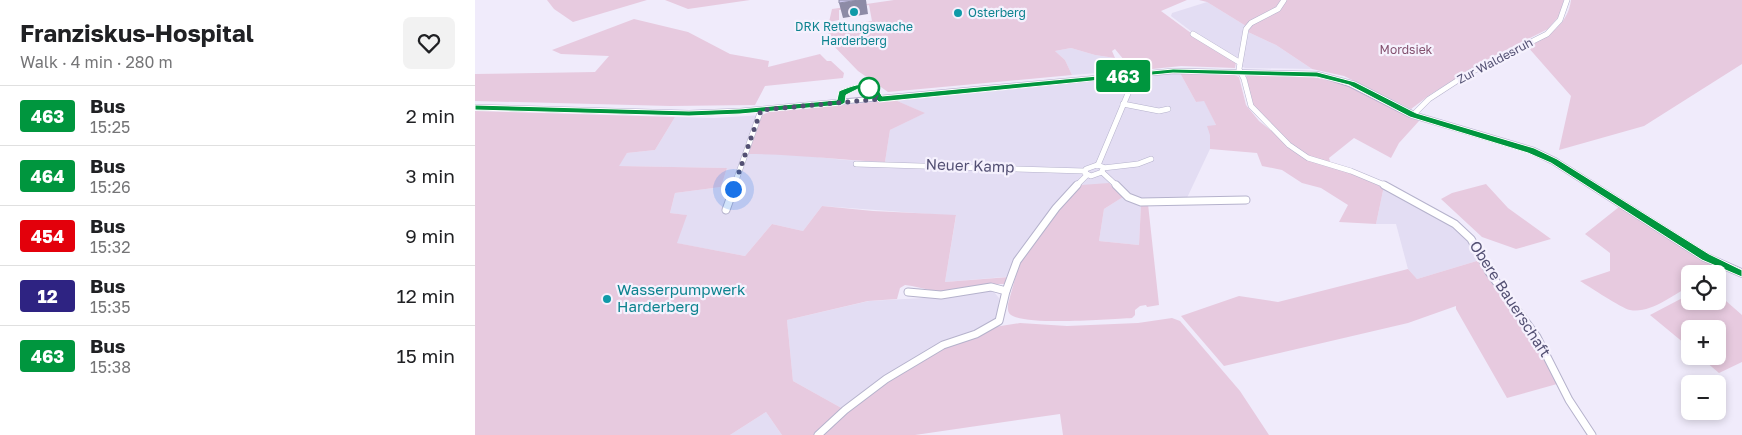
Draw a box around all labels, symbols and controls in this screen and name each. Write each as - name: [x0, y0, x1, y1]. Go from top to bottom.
- place label: Osterberg: [968, 5, 1026, 20]
- marker: DRK Rettungswache Harderberg: [848, 6, 860, 18]
- marker: Osterberg: [952, 7, 964, 19]
- button: heart: [403, 17, 455, 69]
- text: Franziskus-Hospital: [20, 18, 254, 47]
- place label: DRK Rettungswache Harderberg: [795, 19, 913, 48]
- street label: Zur Waldesruh: [1454, 34, 1535, 87]
- park label: Mordsiek: [1380, 42, 1433, 57]
- text: Walk · 4 min · 280 m: [20, 52, 173, 72]
- line badge: 463: [1094, 60, 1152, 92]
- text: 463: [1106, 65, 1140, 87]
- unlabelled marker: [858, 77, 880, 99]
- text: Bus: [90, 94, 125, 117]
- text: 2 min: [406, 104, 455, 127]
- text: 463: [31, 105, 64, 127]
- text: 15:25: [90, 117, 130, 137]
- text: Bus: [90, 154, 125, 177]
- street label: Neuer Kamp: [925, 154, 1015, 176]
- text: 3 min: [406, 164, 455, 187]
- text: 464: [31, 165, 64, 187]
- text: 15:26: [90, 177, 131, 197]
- your location: [721, 177, 746, 202]
- text: Bus: [90, 214, 125, 237]
- text: 9 min: [405, 224, 455, 247]
- text: 454: [31, 225, 64, 247]
- text: 15:32: [90, 237, 130, 257]
- street label: Obere Bauerschaft: [1467, 237, 1555, 360]
- map controls: [1681, 265, 1726, 420]
- button: locate: [1681, 265, 1726, 310]
- text: Bus: [90, 274, 125, 297]
- place label: Wasserpumpwerk Harderberg: [617, 280, 746, 315]
- text: 12 min: [396, 284, 455, 307]
- text: 12: [37, 285, 58, 307]
- marker: Wasserpumpwerk Harderberg: [601, 293, 613, 305]
- text: 15:35: [90, 297, 130, 317]
- button: +: [1681, 320, 1726, 365]
- text: Bus: [90, 334, 125, 357]
- text: 15 min: [396, 344, 455, 367]
- text: 463: [31, 345, 64, 367]
- text: 15:38: [90, 357, 131, 377]
- button: −: [1681, 375, 1726, 420]

